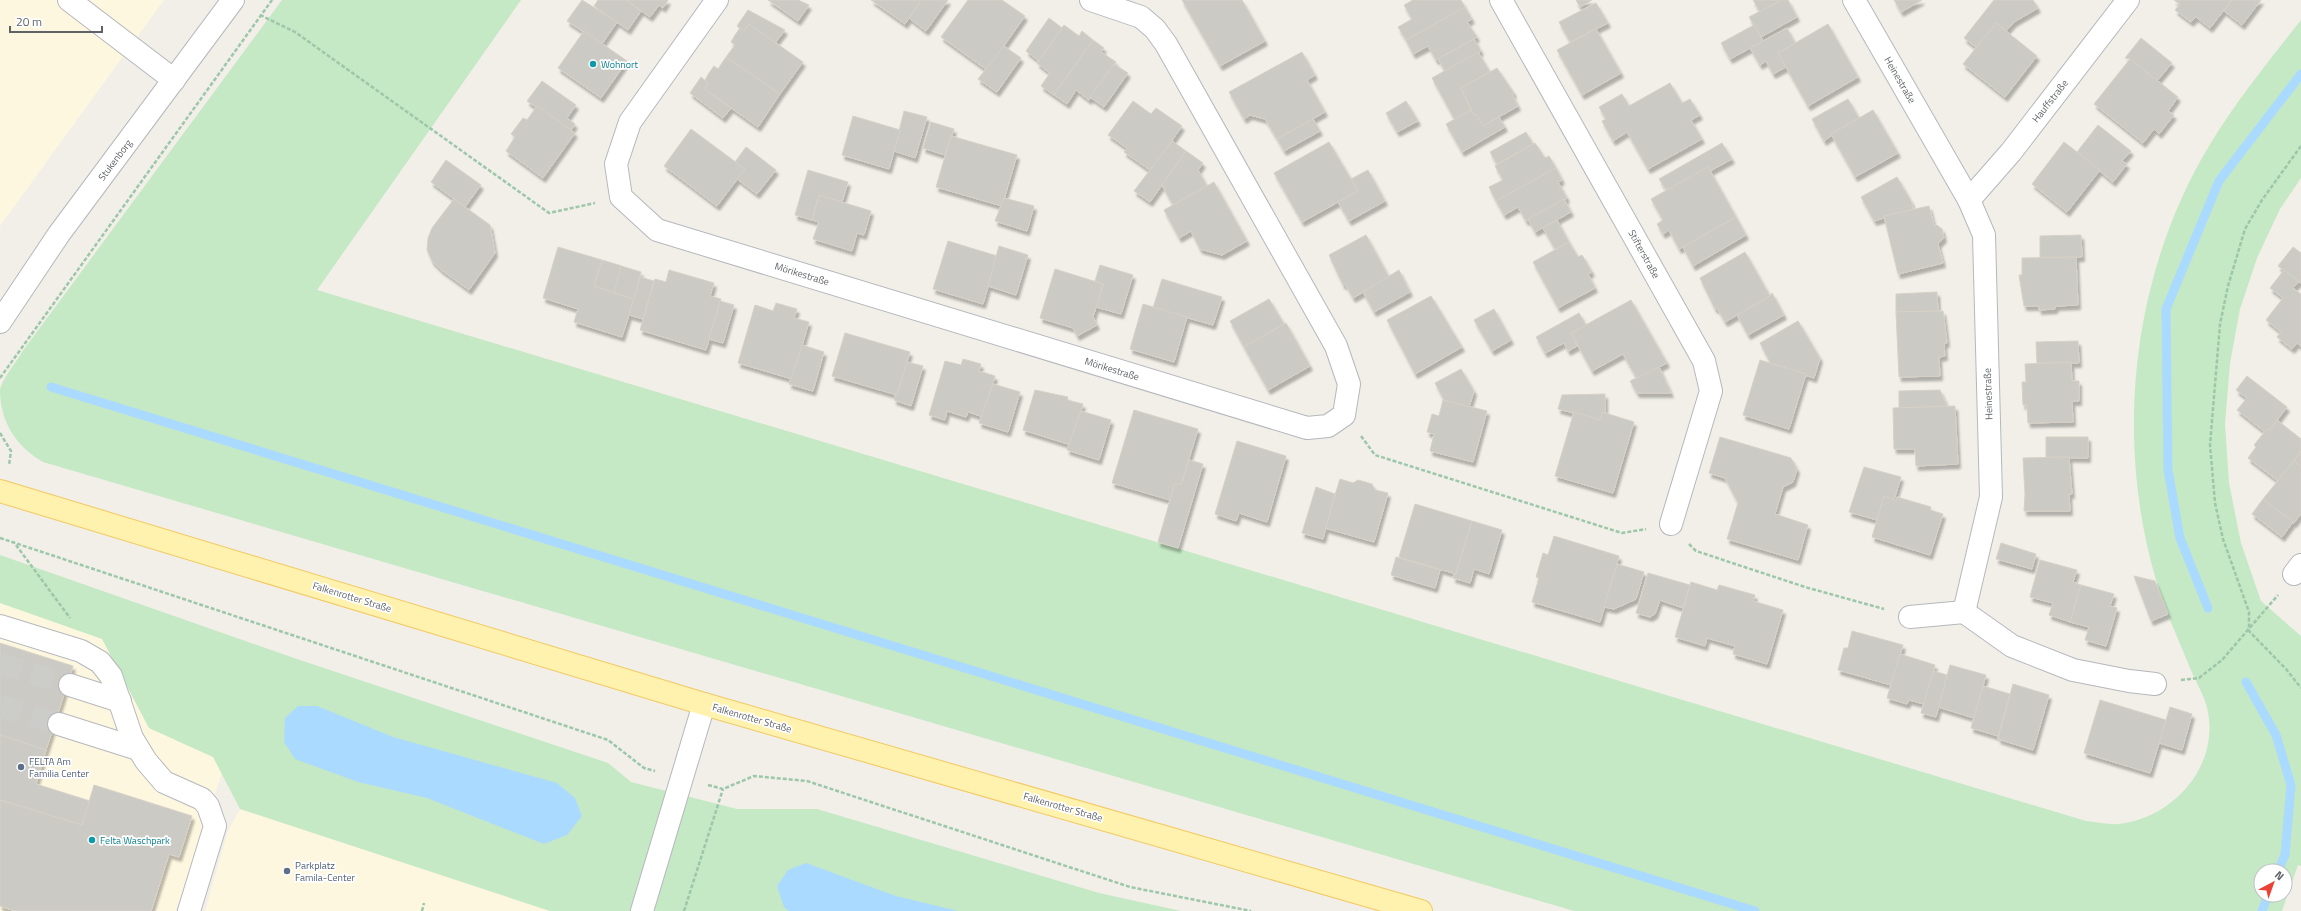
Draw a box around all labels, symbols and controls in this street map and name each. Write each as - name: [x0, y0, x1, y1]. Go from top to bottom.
- scale bar: [10, 8, 102, 34]
- text: 20 m: [16, 12, 42, 31]
- street label: Heinestraße: [1881, 54, 1919, 106]
- place label: Wohnort: [601, 57, 638, 72]
- marker: Wohnort: [588, 59, 598, 69]
- street label: Hauffstraße: [2028, 76, 2072, 126]
- street label: Stukenborg: [94, 136, 136, 184]
- street label: Stifterstraße: [1624, 227, 1664, 281]
- street label: Mörikestraße: [773, 259, 831, 289]
- street label: Mörikestraße: [1083, 354, 1141, 384]
- street label: Heinestraße: [1980, 368, 1996, 420]
- street label: Falkenrotter Straße: [311, 578, 393, 616]
- street label: Falkenrotter Straße: [711, 700, 793, 736]
- place label: FELTA Am Familia Center: [29, 754, 89, 781]
- marker: FELTA Am Familia Center: [16, 762, 26, 772]
- street label: Falkenrotter Straße: [1022, 789, 1104, 825]
- place label: Felta Waschpark: [100, 833, 170, 848]
- marker: Felta Waschpark: [87, 835, 97, 845]
- place label: Parkplatz Famila-Center: [295, 858, 355, 885]
- north arrow: [2253, 863, 2293, 903]
- marker: Parkplatz Famila-Center: [282, 866, 292, 876]
- text: N: [2271, 867, 2288, 884]

